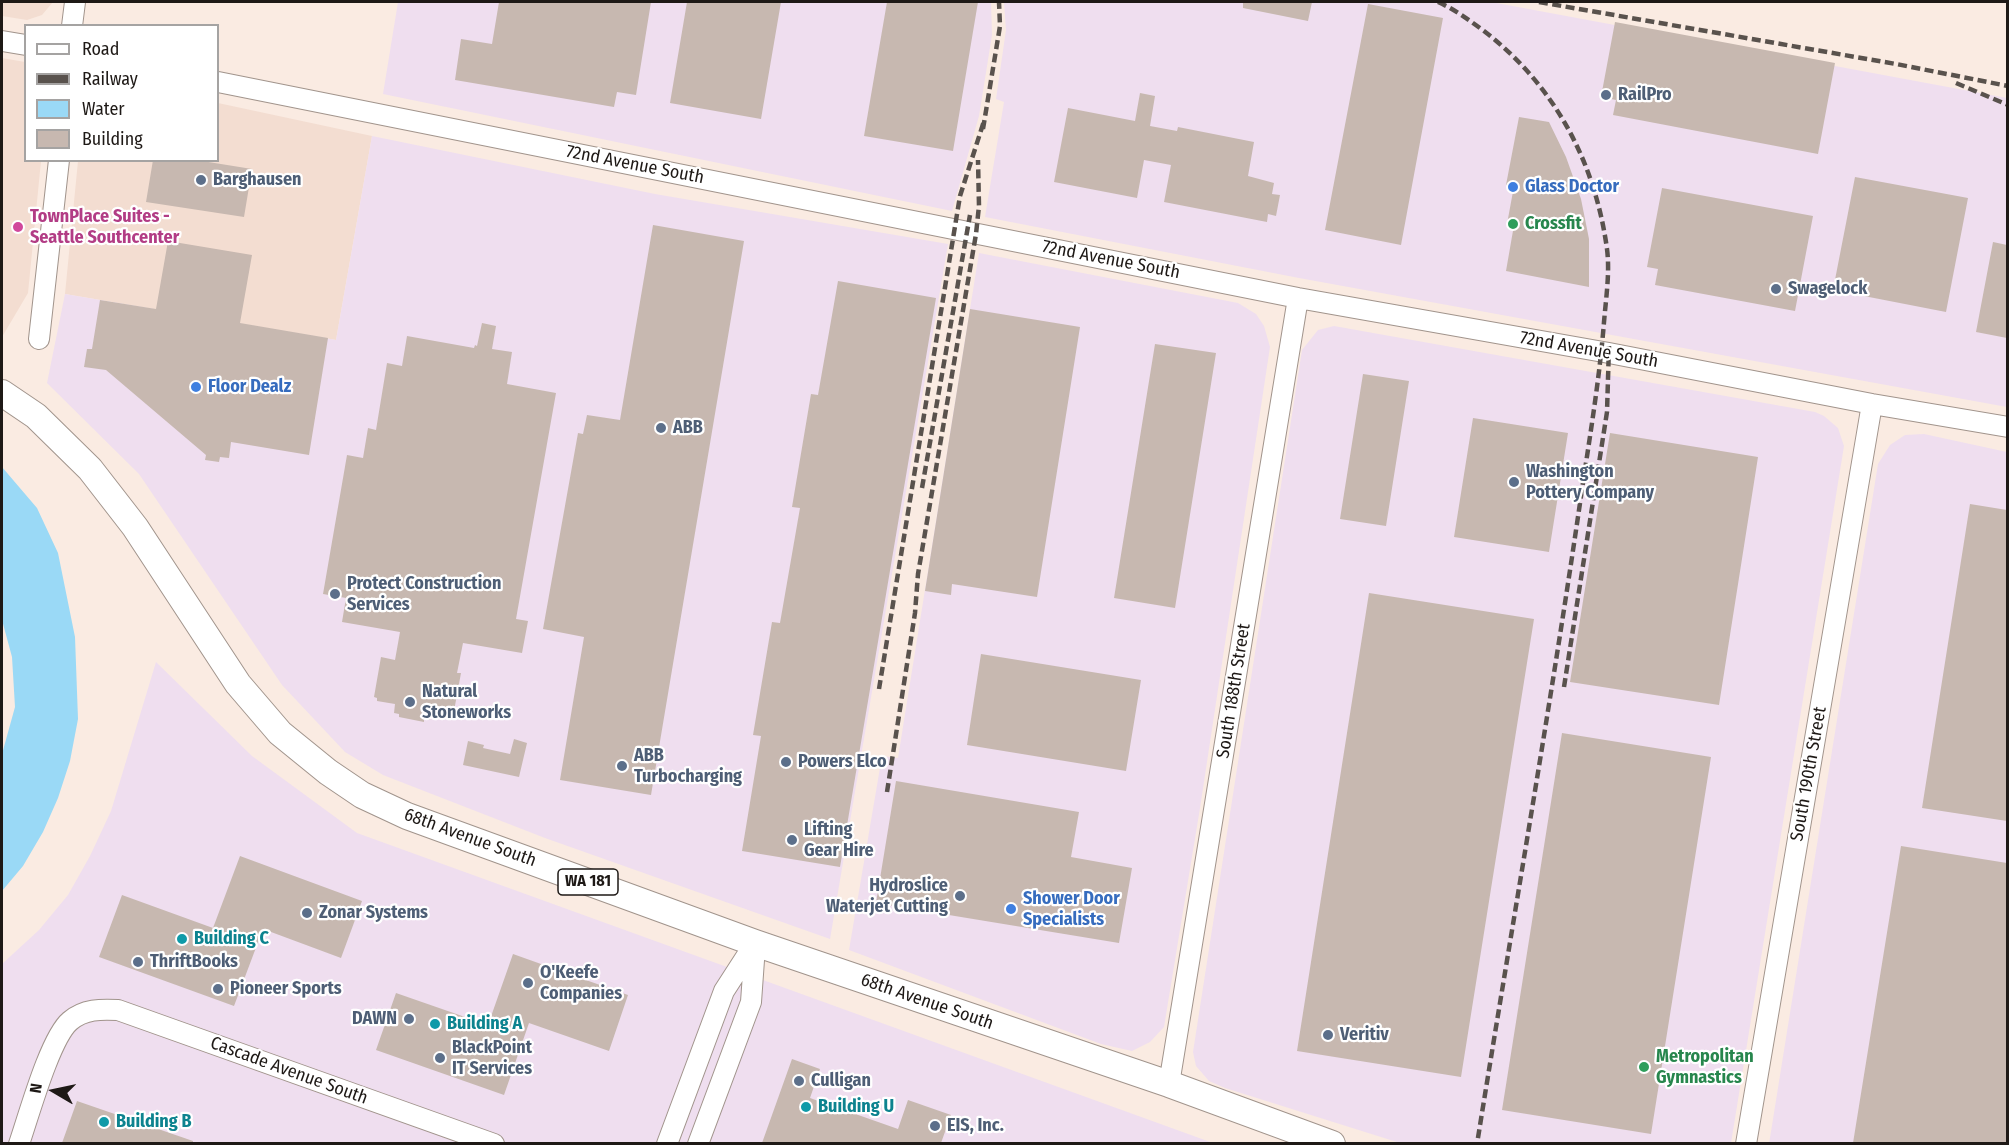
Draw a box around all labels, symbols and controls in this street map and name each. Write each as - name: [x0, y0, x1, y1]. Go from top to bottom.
- legend: [24, 24, 219, 162]
- text: Road: [82, 38, 119, 60]
- text: Railway: [82, 68, 138, 90]
- place label: RailPro: [1618, 84, 1672, 106]
- marker: RailPro: [1599, 88, 1613, 102]
- text: Water: [82, 98, 125, 120]
- text: Building: [82, 128, 143, 150]
- street label: 72nd Avenue South: [564, 141, 706, 189]
- place label: Barghausen: [213, 169, 302, 191]
- marker: Barghausen: [194, 173, 208, 187]
- place label: Glass Doctor: [1525, 176, 1619, 198]
- marker: Glass Doctor: [1506, 180, 1520, 194]
- place label: TownPlace Suites - Seattle Southcenter: [30, 206, 179, 248]
- place label: Crossfit: [1525, 213, 1582, 235]
- marker: Crossfit: [1506, 217, 1520, 231]
- marker: TownPlace Suites - Seattle Southcenter: [11, 220, 25, 234]
- street label: 72nd Avenue South: [1040, 236, 1182, 284]
- place label: Swagelock: [1788, 278, 1867, 300]
- marker: Swagelock: [1769, 282, 1783, 296]
- street label: 72nd Avenue South: [1518, 327, 1660, 373]
- place label: Floor Dealz: [208, 376, 291, 398]
- marker: Floor Dealz: [189, 380, 203, 394]
- place label: ABB: [673, 417, 703, 439]
- marker: ABB: [654, 421, 668, 435]
- place label: Washington Pottery Company: [1526, 461, 1654, 504]
- marker: Washington Pottery Company: [1507, 475, 1521, 489]
- place label: Protect Construction Services: [347, 573, 501, 616]
- marker: Protect Construction Services: [328, 587, 342, 601]
- street label: South 188th Street: [1213, 622, 1255, 760]
- place label: Natural Stoneworks: [422, 681, 511, 724]
- marker: Natural Stoneworks: [403, 695, 417, 709]
- street label: South 190th Street: [1787, 705, 1831, 843]
- place label: ABB Turbocharging: [634, 745, 742, 788]
- place label: Powers Elco: [798, 751, 887, 773]
- marker: Powers Elco: [779, 755, 793, 769]
- marker: ABB Turbocharging: [615, 759, 629, 773]
- street label: 68th Avenue South: [401, 804, 539, 872]
- place label: Lifting Gear Hire: [804, 819, 874, 862]
- marker: Lifting Gear Hire: [785, 833, 799, 847]
- road number: WA 181: [558, 869, 618, 895]
- place label: Hydroslice Waterjet Cutting: [826, 875, 948, 918]
- place label: Shower Door Specialists: [1023, 888, 1120, 930]
- marker: Hydroslice Waterjet Cutting: [953, 889, 967, 903]
- place label: Zonar Systems: [319, 902, 428, 924]
- marker: Shower Door Specialists: [1004, 902, 1018, 916]
- marker: Zonar Systems: [300, 906, 314, 920]
- place label: Building C: [194, 928, 269, 950]
- marker: Building C: [175, 932, 189, 946]
- place label: ThriftBooks: [150, 951, 238, 973]
- marker: ThriftBooks: [131, 955, 145, 969]
- place label: O'Keefe Companies: [540, 962, 622, 1004]
- street label: 68th Avenue South: [858, 969, 996, 1035]
- marker: O'Keefe Companies: [521, 976, 535, 990]
- place label: Pioneer Sports: [230, 978, 342, 1000]
- marker: Pioneer Sports: [211, 982, 225, 996]
- place label: DAWN: [352, 1008, 397, 1030]
- marker: DAWN: [402, 1012, 416, 1026]
- place label: Building A: [447, 1013, 522, 1035]
- marker: Building A: [428, 1017, 442, 1031]
- place label: Veritiv: [1340, 1024, 1389, 1046]
- marker: Veritiv: [1321, 1028, 1335, 1042]
- street label: Cascade Avenue South: [207, 1032, 371, 1110]
- place label: BlackPoint IT Services: [452, 1037, 532, 1080]
- place label: Metropolitan Gymnastics: [1656, 1046, 1754, 1088]
- marker: BlackPoint IT Services: [433, 1051, 447, 1065]
- marker: Metropolitan Gymnastics: [1637, 1060, 1651, 1074]
- north arrow: [24, 1061, 84, 1121]
- place label: Culligan: [811, 1070, 871, 1092]
- marker: Culligan: [792, 1074, 806, 1088]
- text: N: [26, 1082, 46, 1094]
- place label: Building U: [818, 1096, 894, 1118]
- marker: Building U: [799, 1100, 813, 1114]
- place label: Building B: [116, 1111, 192, 1133]
- marker: Building B: [97, 1115, 111, 1129]
- place label: EIS, Inc.: [947, 1115, 1004, 1137]
- marker: EIS, Inc.: [928, 1119, 942, 1133]

